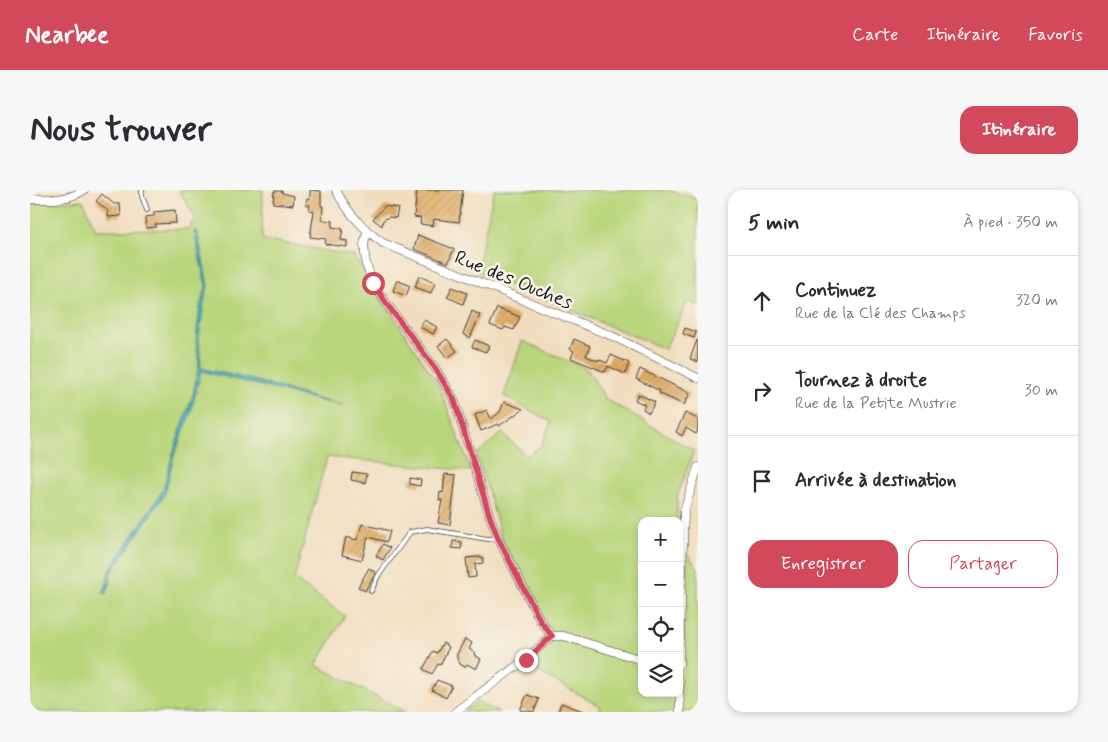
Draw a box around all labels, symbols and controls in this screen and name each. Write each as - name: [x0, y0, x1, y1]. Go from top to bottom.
- text: Nearbee: [25, 20, 109, 51]
- text: Carte: [852, 23, 898, 47]
- text: Itinéraire: [926, 23, 1000, 47]
- text: Favoris: [1028, 23, 1083, 47]
- button: Itinéraire: [960, 106, 1078, 154]
- text: Nous trouver: [30, 107, 212, 153]
- text: 5 min: [748, 209, 800, 237]
- text: À pied · 350 m: [963, 212, 1058, 233]
- street label: Rue des Ouches: [450, 244, 577, 316]
- route start: [362, 272, 385, 295]
- text: Continuez: [795, 278, 876, 303]
- icon: ahead: [748, 287, 776, 315]
- text: 320 m: [1016, 290, 1058, 311]
- text: Rue de la Clé des Champs: [795, 303, 966, 324]
- text: Tournez à droite: [795, 368, 927, 393]
- icon: right: [748, 377, 776, 405]
- text: 30 m: [1025, 380, 1058, 401]
- text: Rue de la Petite Mustrie: [795, 393, 957, 414]
- icon: arrive: [748, 467, 776, 495]
- text: Arrivée à destination: [795, 468, 956, 493]
- map controls: [638, 517, 683, 697]
- button: +: [638, 517, 683, 562]
- button: Enregistrer: [748, 540, 898, 588]
- button: Partager: [908, 540, 1058, 588]
- button: −: [638, 562, 683, 607]
- button: locate: [638, 607, 683, 652]
- route end: [515, 649, 538, 672]
- button: layers: [638, 652, 683, 697]

